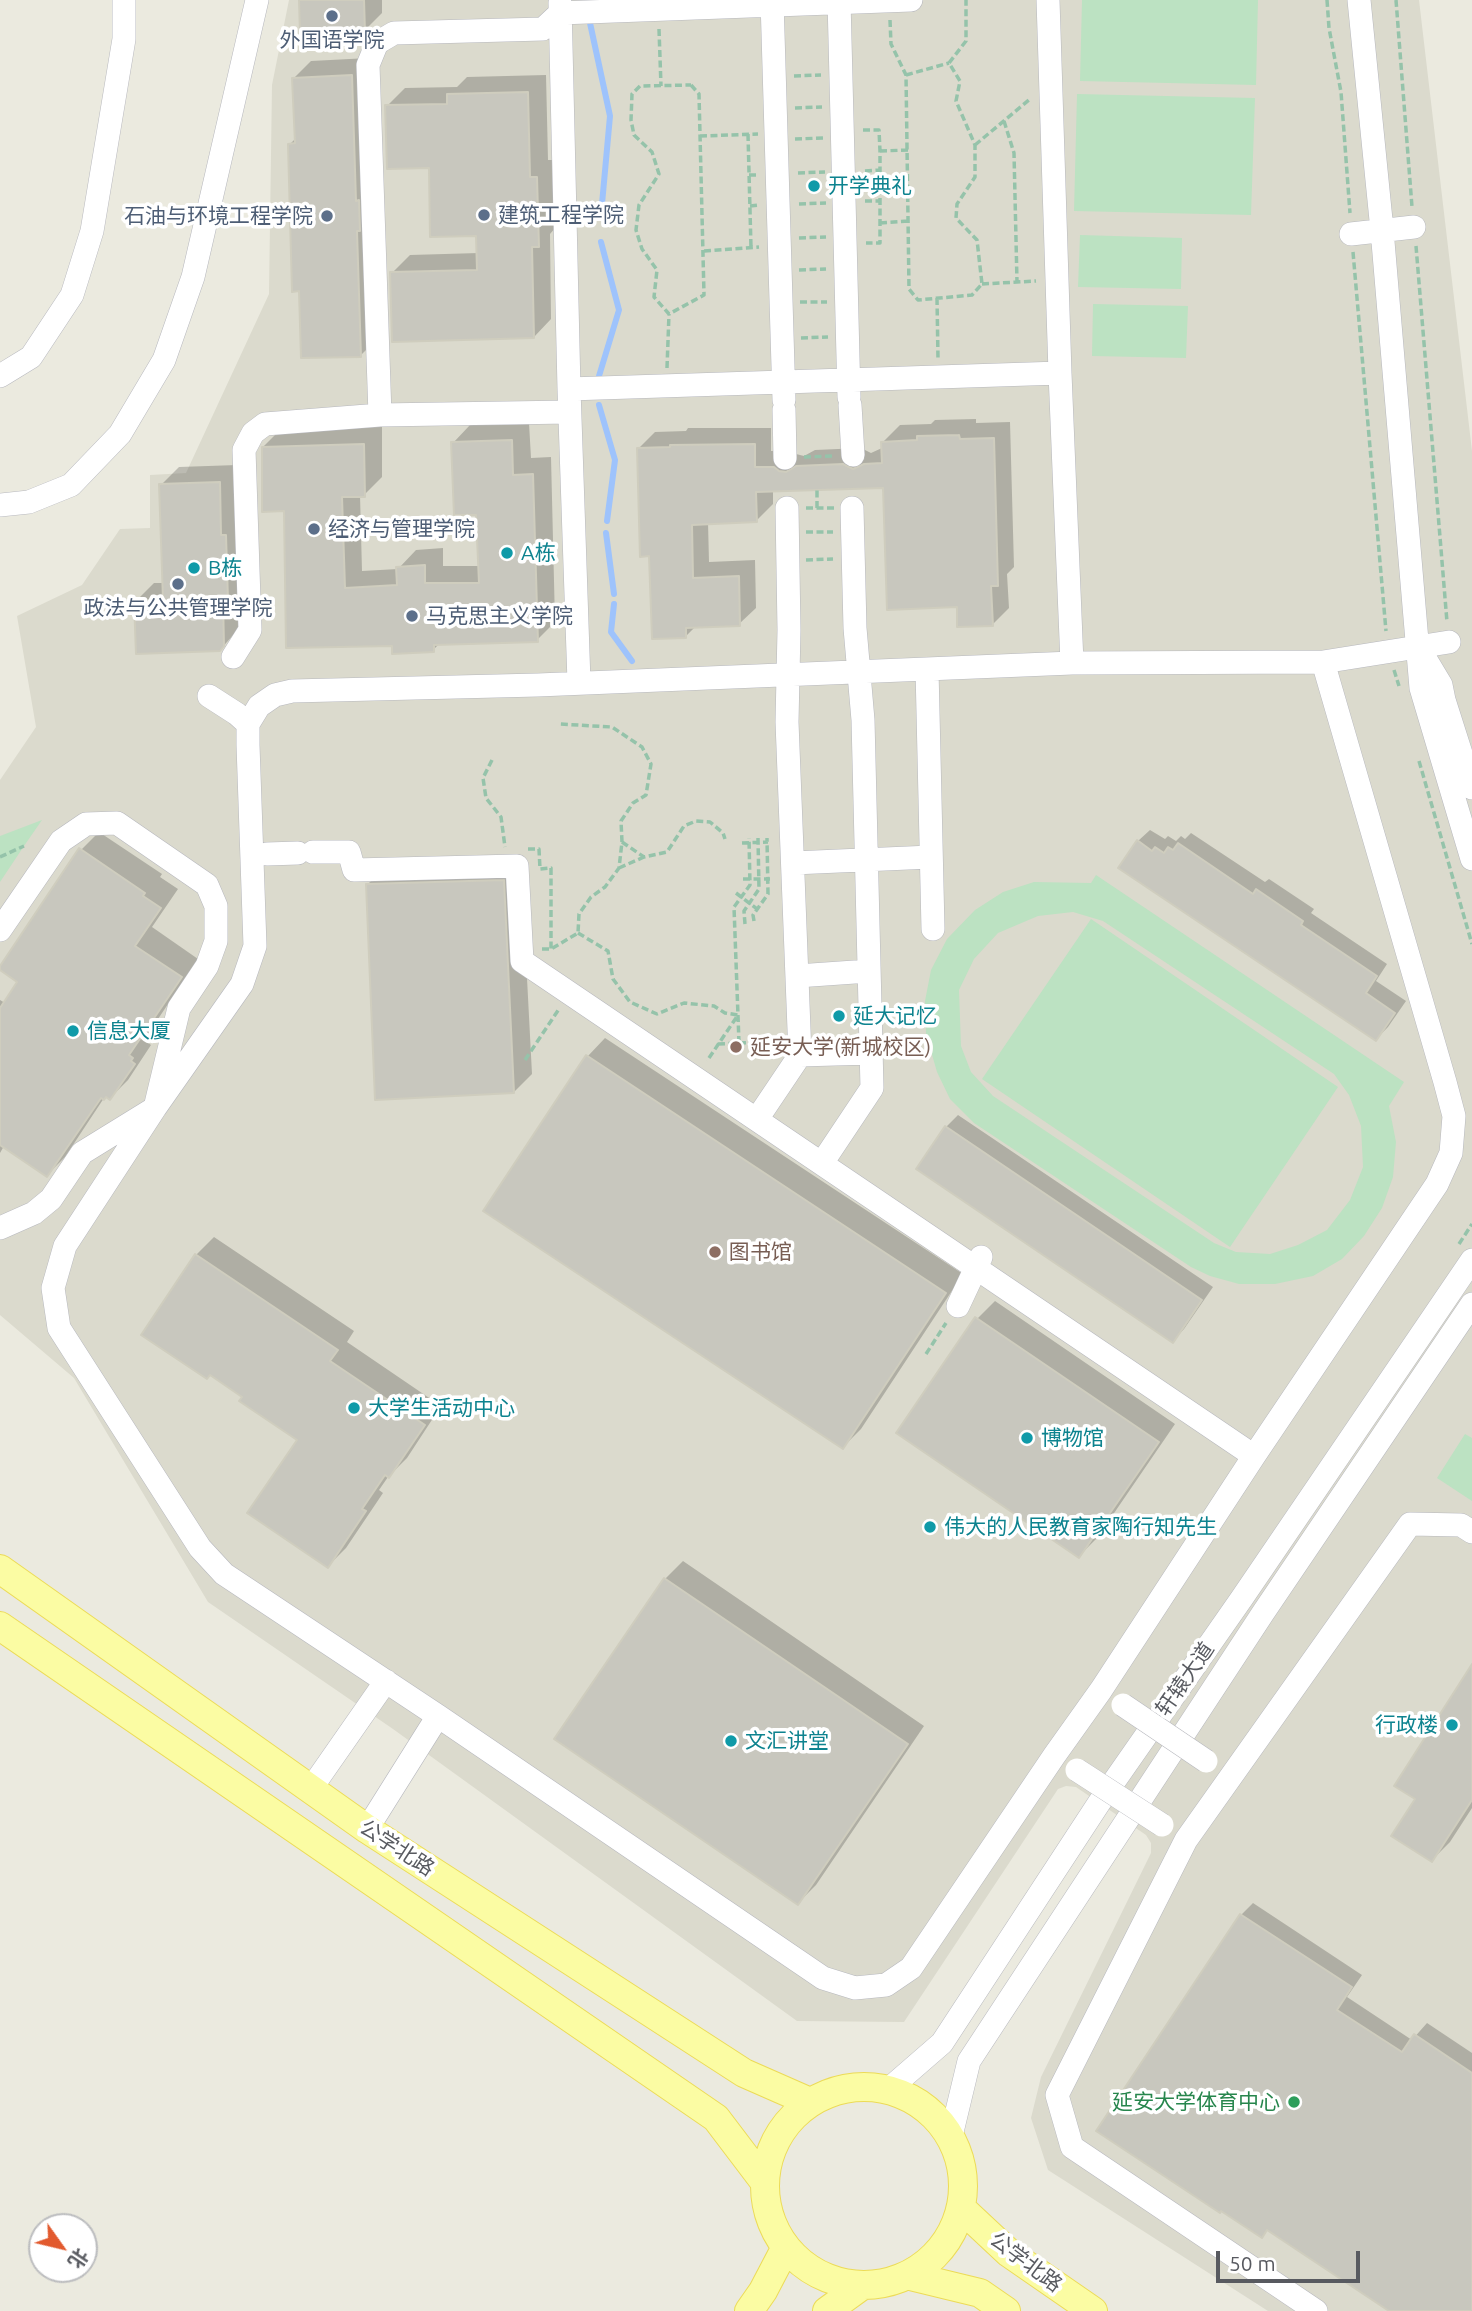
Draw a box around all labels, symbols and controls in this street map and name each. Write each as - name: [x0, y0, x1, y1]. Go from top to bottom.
- marker: 外国语学院: [324, 8, 340, 24]
- place label: 外国语学院: [280, 27, 384, 53]
- place label: 开学典礼: [828, 173, 912, 199]
- marker: 开学典礼: [806, 178, 822, 194]
- place label: 建筑工程学院: [498, 202, 624, 228]
- place label: 石油与环境工程学院: [124, 203, 313, 229]
- marker: 建筑工程学院: [476, 207, 492, 223]
- marker: 石油与环境工程学院: [319, 208, 335, 224]
- place label: 经济与管理学院: [328, 516, 475, 542]
- marker: 经济与管理学院: [306, 521, 322, 537]
- place label: A栋: [521, 540, 556, 566]
- marker: A栋: [499, 545, 515, 561]
- place label: B栋: [208, 555, 242, 581]
- marker: B栋: [186, 560, 202, 576]
- marker: 政法与公共管理学院: [170, 576, 186, 592]
- place label: 政法与公共管理学院: [84, 595, 272, 621]
- place label: 马克思主义学院: [426, 603, 573, 629]
- marker: 马克思主义学院: [404, 608, 420, 624]
- place label: 延大记忆: [853, 1003, 937, 1029]
- marker: 延大记忆: [831, 1008, 847, 1024]
- place label: 信息大厦: [87, 1018, 171, 1044]
- marker: 信息大厦: [65, 1023, 81, 1039]
- place label: 延安大学(新城校区): [750, 1034, 931, 1060]
- marker: 延安大学(新城校区): [728, 1039, 744, 1055]
- place label: 图书馆: [729, 1239, 792, 1265]
- marker: 图书馆: [707, 1244, 723, 1260]
- place label: 大学生活动中心: [368, 1395, 515, 1421]
- marker: 大学生活动中心: [346, 1400, 362, 1416]
- place label: 博物馆: [1041, 1425, 1104, 1451]
- marker: 博物馆: [1019, 1430, 1035, 1446]
- place label: 伟大的人民教育家陶行知先生: [944, 1514, 1217, 1540]
- marker: 伟大的人民教育家陶行知先生: [922, 1519, 938, 1535]
- street label: 轩辕大道: [1151, 1637, 1219, 1721]
- place label: 行政楼: [1375, 1712, 1438, 1738]
- marker: 行政楼: [1444, 1717, 1460, 1733]
- place label: 文汇讲堂: [745, 1728, 829, 1754]
- marker: 文汇讲堂: [723, 1733, 739, 1749]
- street label: 公学北路: [355, 1815, 439, 1881]
- place label: 延安大学体育中心: [1112, 2089, 1280, 2115]
- marker: 延安大学体育中心: [1286, 2094, 1302, 2110]
- north arrow: [28, 2213, 98, 2283]
- street label: 公学北路: [985, 2227, 1067, 2297]
- scale bar: [1220, 2238, 1364, 2282]
- text: 北: [64, 2245, 93, 2273]
- text: 50 m: [1229, 2251, 1276, 2275]

